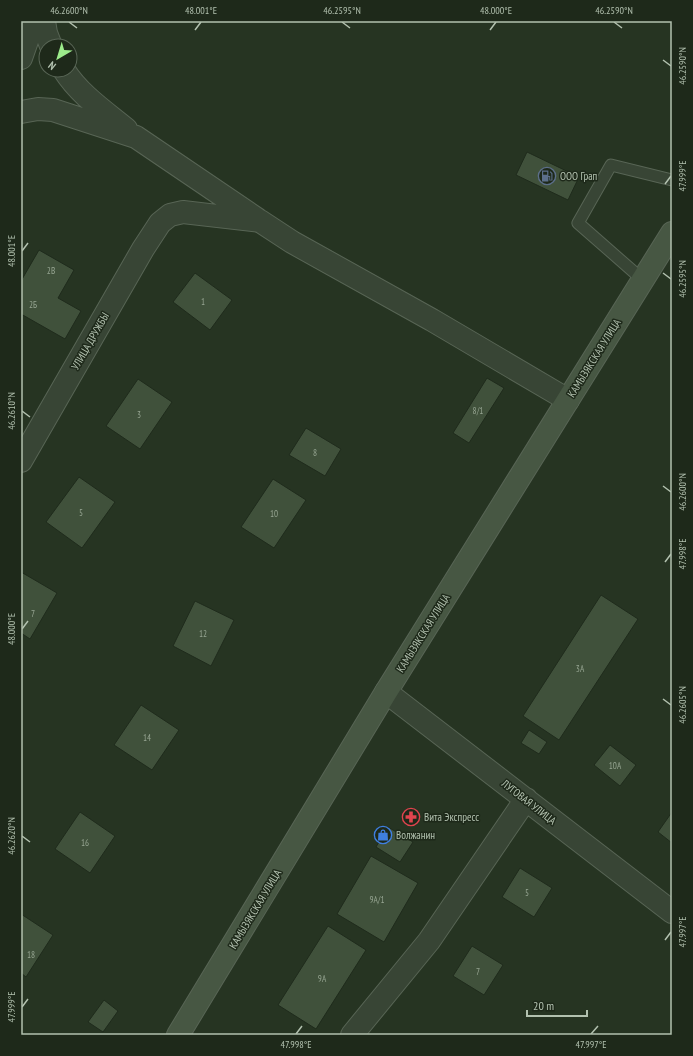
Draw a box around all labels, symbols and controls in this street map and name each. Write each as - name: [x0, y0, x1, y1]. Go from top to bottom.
- text: 46.2600°N: [50, 4, 88, 17]
- text: 48.001°E: [185, 4, 217, 17]
- text: 46.2595°N: [323, 4, 361, 17]
- text: 48.000°E: [480, 4, 512, 17]
- text: 46.2590°N: [595, 4, 633, 17]
- north arrow: [38, 38, 78, 78]
- text: 46.2590°N: [676, 47, 689, 85]
- text: N: [45, 59, 58, 73]
- text: 47.999°E: [676, 160, 689, 192]
- fuel station icon: ООО Грап: [537, 166, 557, 186]
- place label: ООО Грап: [560, 169, 598, 183]
- text: 48.001°E: [5, 235, 18, 267]
- text: 46.2595°N: [676, 260, 689, 298]
- house number: 2В: [47, 265, 55, 276]
- house number: 1: [201, 296, 205, 307]
- house number: 2Б: [29, 299, 37, 310]
- street label: УЛИЦА ДРУЖБЫ: [68, 310, 112, 372]
- street label: КАМЫЗЯКСКАЯ УЛИЦА: [564, 315, 624, 400]
- text: 46.2610°N: [5, 392, 18, 430]
- house number: 8/1: [473, 405, 483, 416]
- house number: 3: [137, 409, 141, 420]
- house number: 8: [313, 447, 317, 458]
- text: 46.2600°N: [676, 473, 689, 511]
- house number: 5: [79, 507, 83, 518]
- house number: 10: [270, 508, 278, 519]
- text: 47.998°E: [676, 538, 689, 570]
- street label: КАМЫЗЯКСКАЯ УЛИЦА: [393, 590, 453, 675]
- house number: 7: [31, 608, 35, 619]
- text: 48.000°E: [5, 613, 18, 645]
- house number: 12: [199, 628, 207, 639]
- house number: 3А: [576, 663, 585, 674]
- text: 46.2605°N: [676, 686, 689, 724]
- house number: 14: [143, 732, 151, 743]
- house number: 10А: [609, 760, 622, 771]
- street label: ЛУГОВАЯ УЛИЦА: [498, 776, 560, 828]
- pharmacy icon: Вита Экспресс: [401, 807, 421, 827]
- place label: Вита Экспресс: [424, 810, 479, 824]
- text: 46.2620°N: [5, 817, 18, 855]
- shop icon: Волжанин: [373, 825, 393, 845]
- place label: Волжанин: [396, 828, 435, 842]
- house number: 16: [81, 837, 89, 848]
- street label: КАМЫЗЯКСКАЯ УЛИЦА: [226, 866, 285, 951]
- house number: 5: [525, 887, 529, 898]
- house number: 9А/1: [369, 894, 385, 905]
- text: 47.997°E: [676, 916, 689, 948]
- house number: 18: [27, 949, 35, 960]
- house number: 7: [476, 966, 480, 977]
- house number: 9А: [318, 973, 327, 984]
- text: 47.999°E: [5, 991, 18, 1023]
- scale bar: [527, 992, 587, 1018]
- text: 20 m: [533, 998, 554, 1013]
- text: 47.998°E: [280, 1038, 312, 1051]
- text: 47.997°E: [575, 1038, 607, 1051]

